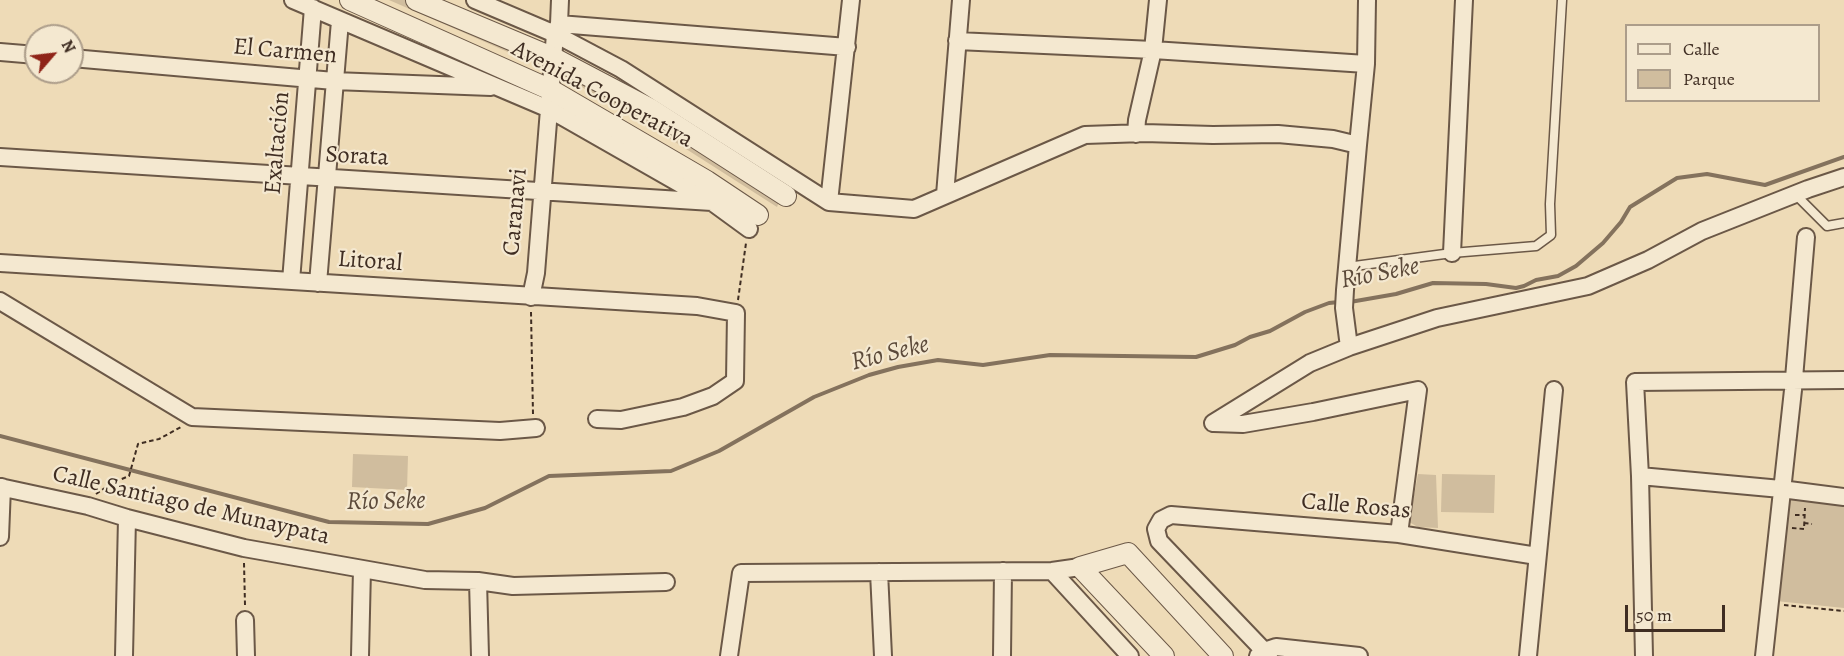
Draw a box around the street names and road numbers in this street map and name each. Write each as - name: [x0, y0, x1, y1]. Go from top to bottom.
- street label: El Carmen: [232, 33, 338, 71]
- street label: Avenida Cooperativa: [506, 35, 698, 155]
- street label: Exaltación: [259, 90, 297, 196]
- street label: Sorata: [325, 141, 389, 173]
- street label: Caranavi: [498, 167, 534, 257]
- street label: Litoral: [337, 245, 403, 279]
- street label: Calle Santiago de Munaypata: [50, 460, 332, 552]
- street label: Calle Rosas: [1300, 488, 1412, 526]

